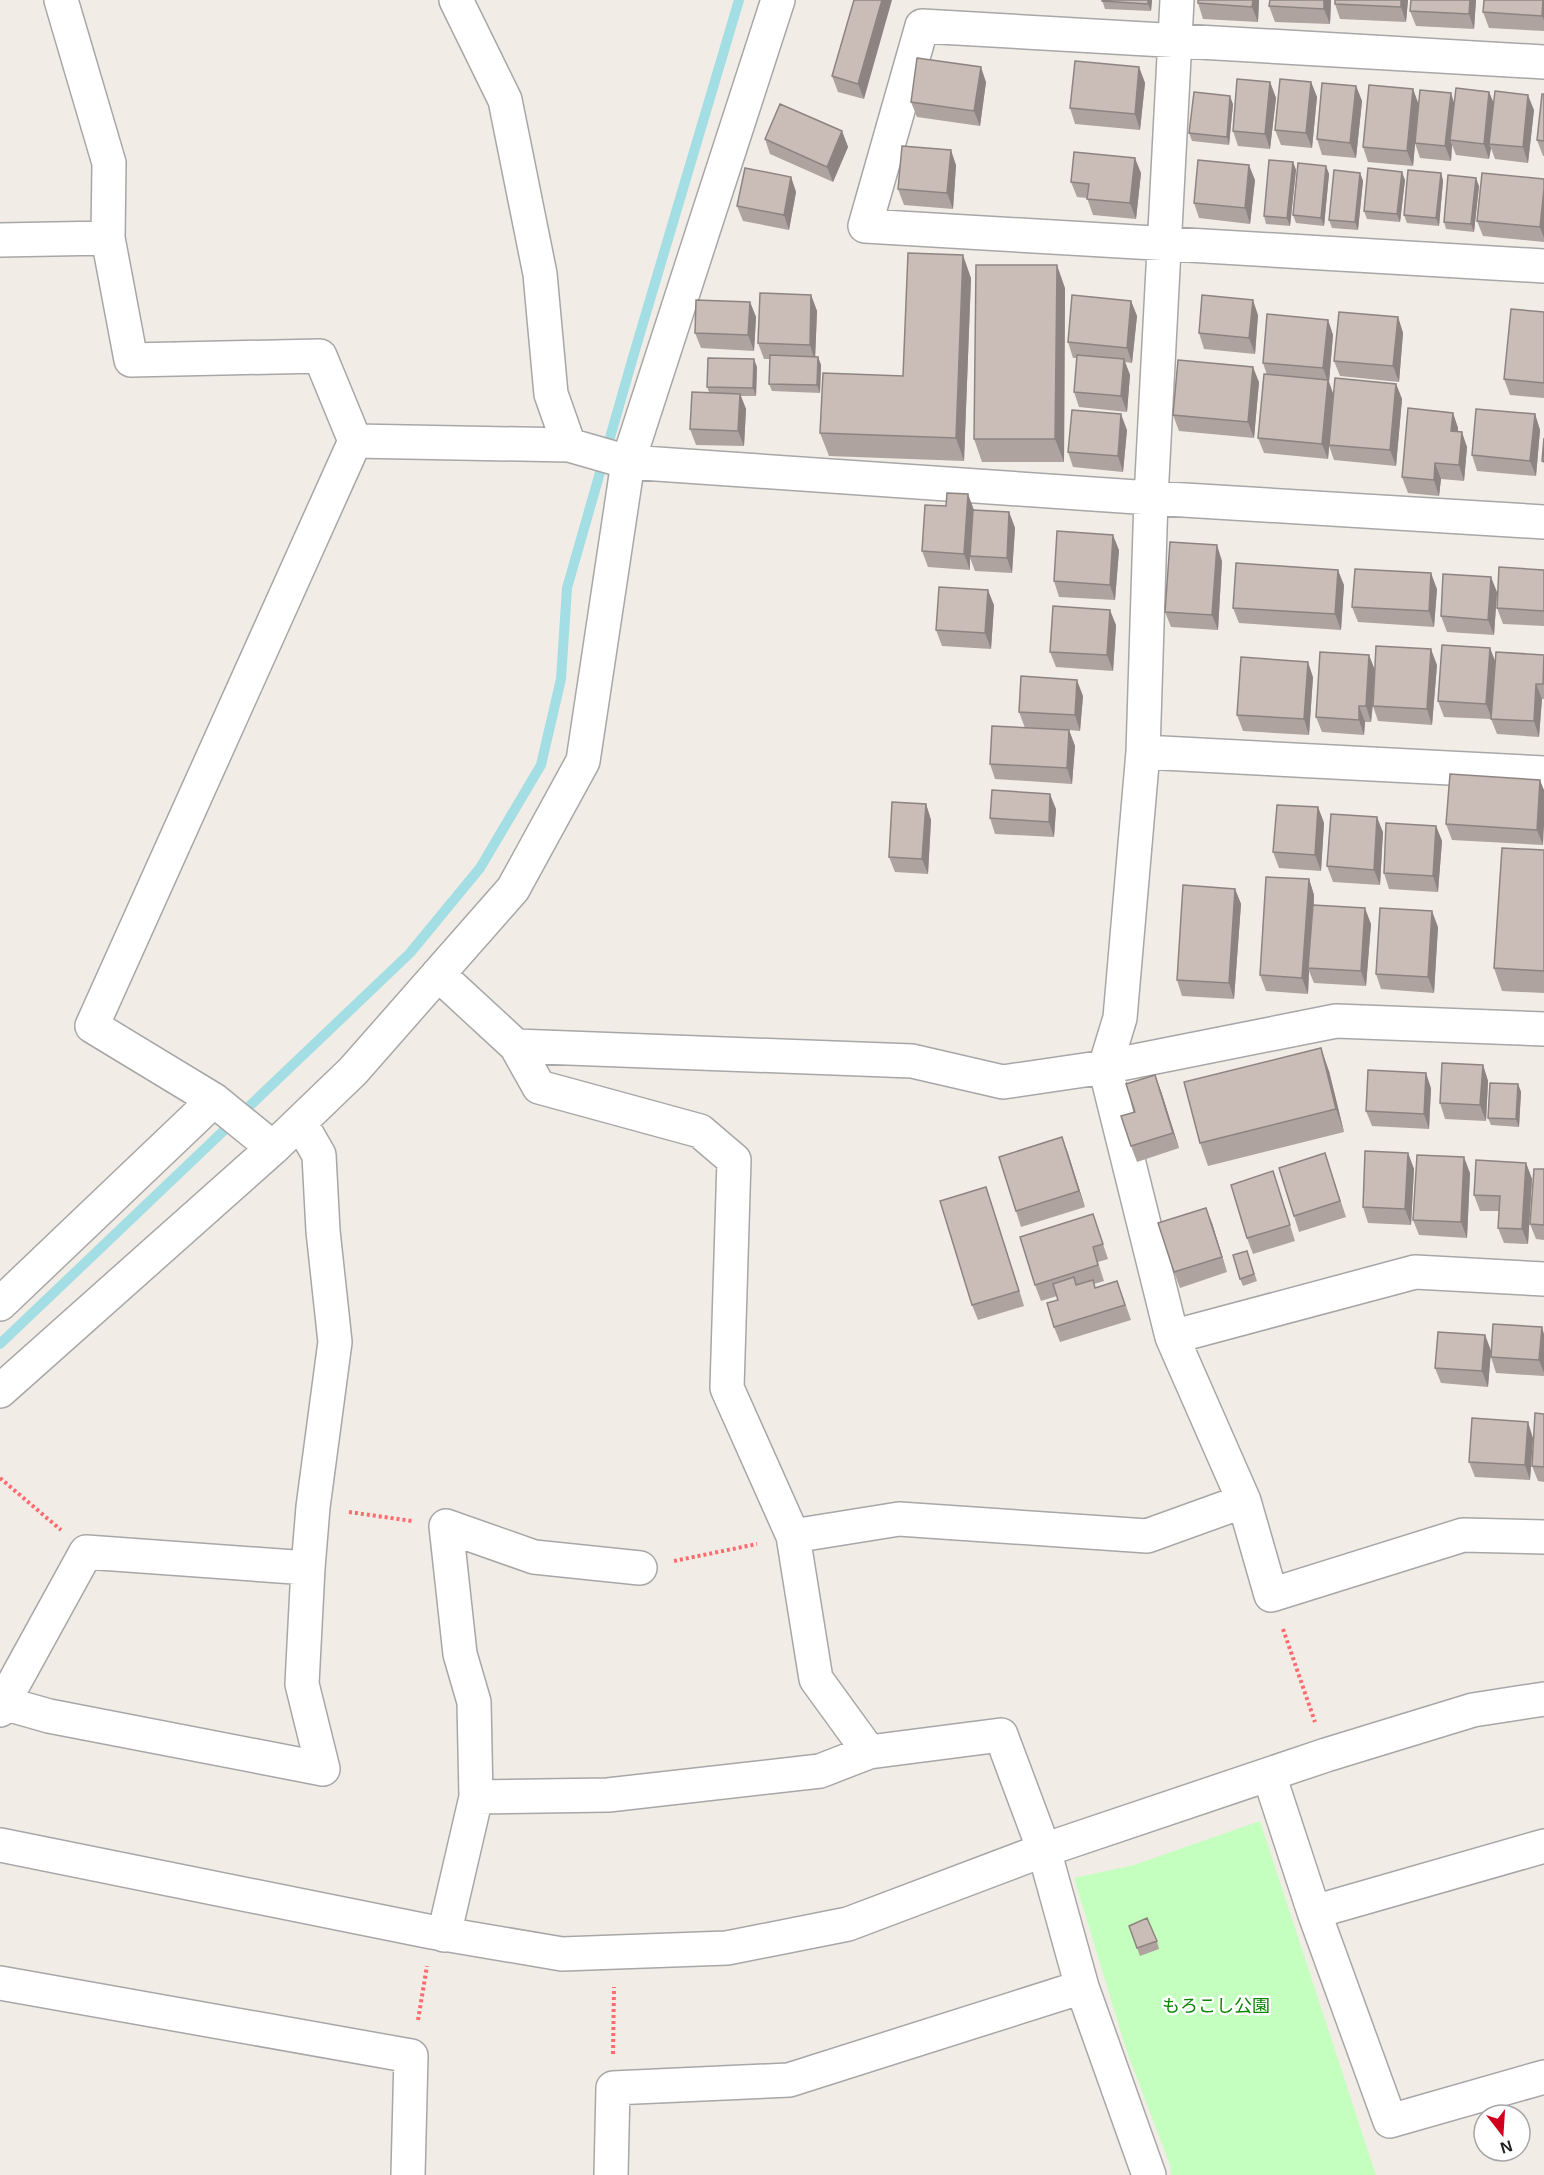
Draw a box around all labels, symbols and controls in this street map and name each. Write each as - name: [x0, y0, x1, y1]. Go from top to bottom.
- park label: もろこし公園: [1162, 1996, 1270, 2016]
- north arrow: [1472, 2103, 1532, 2163]
- text: N: [1498, 2137, 1514, 2157]

